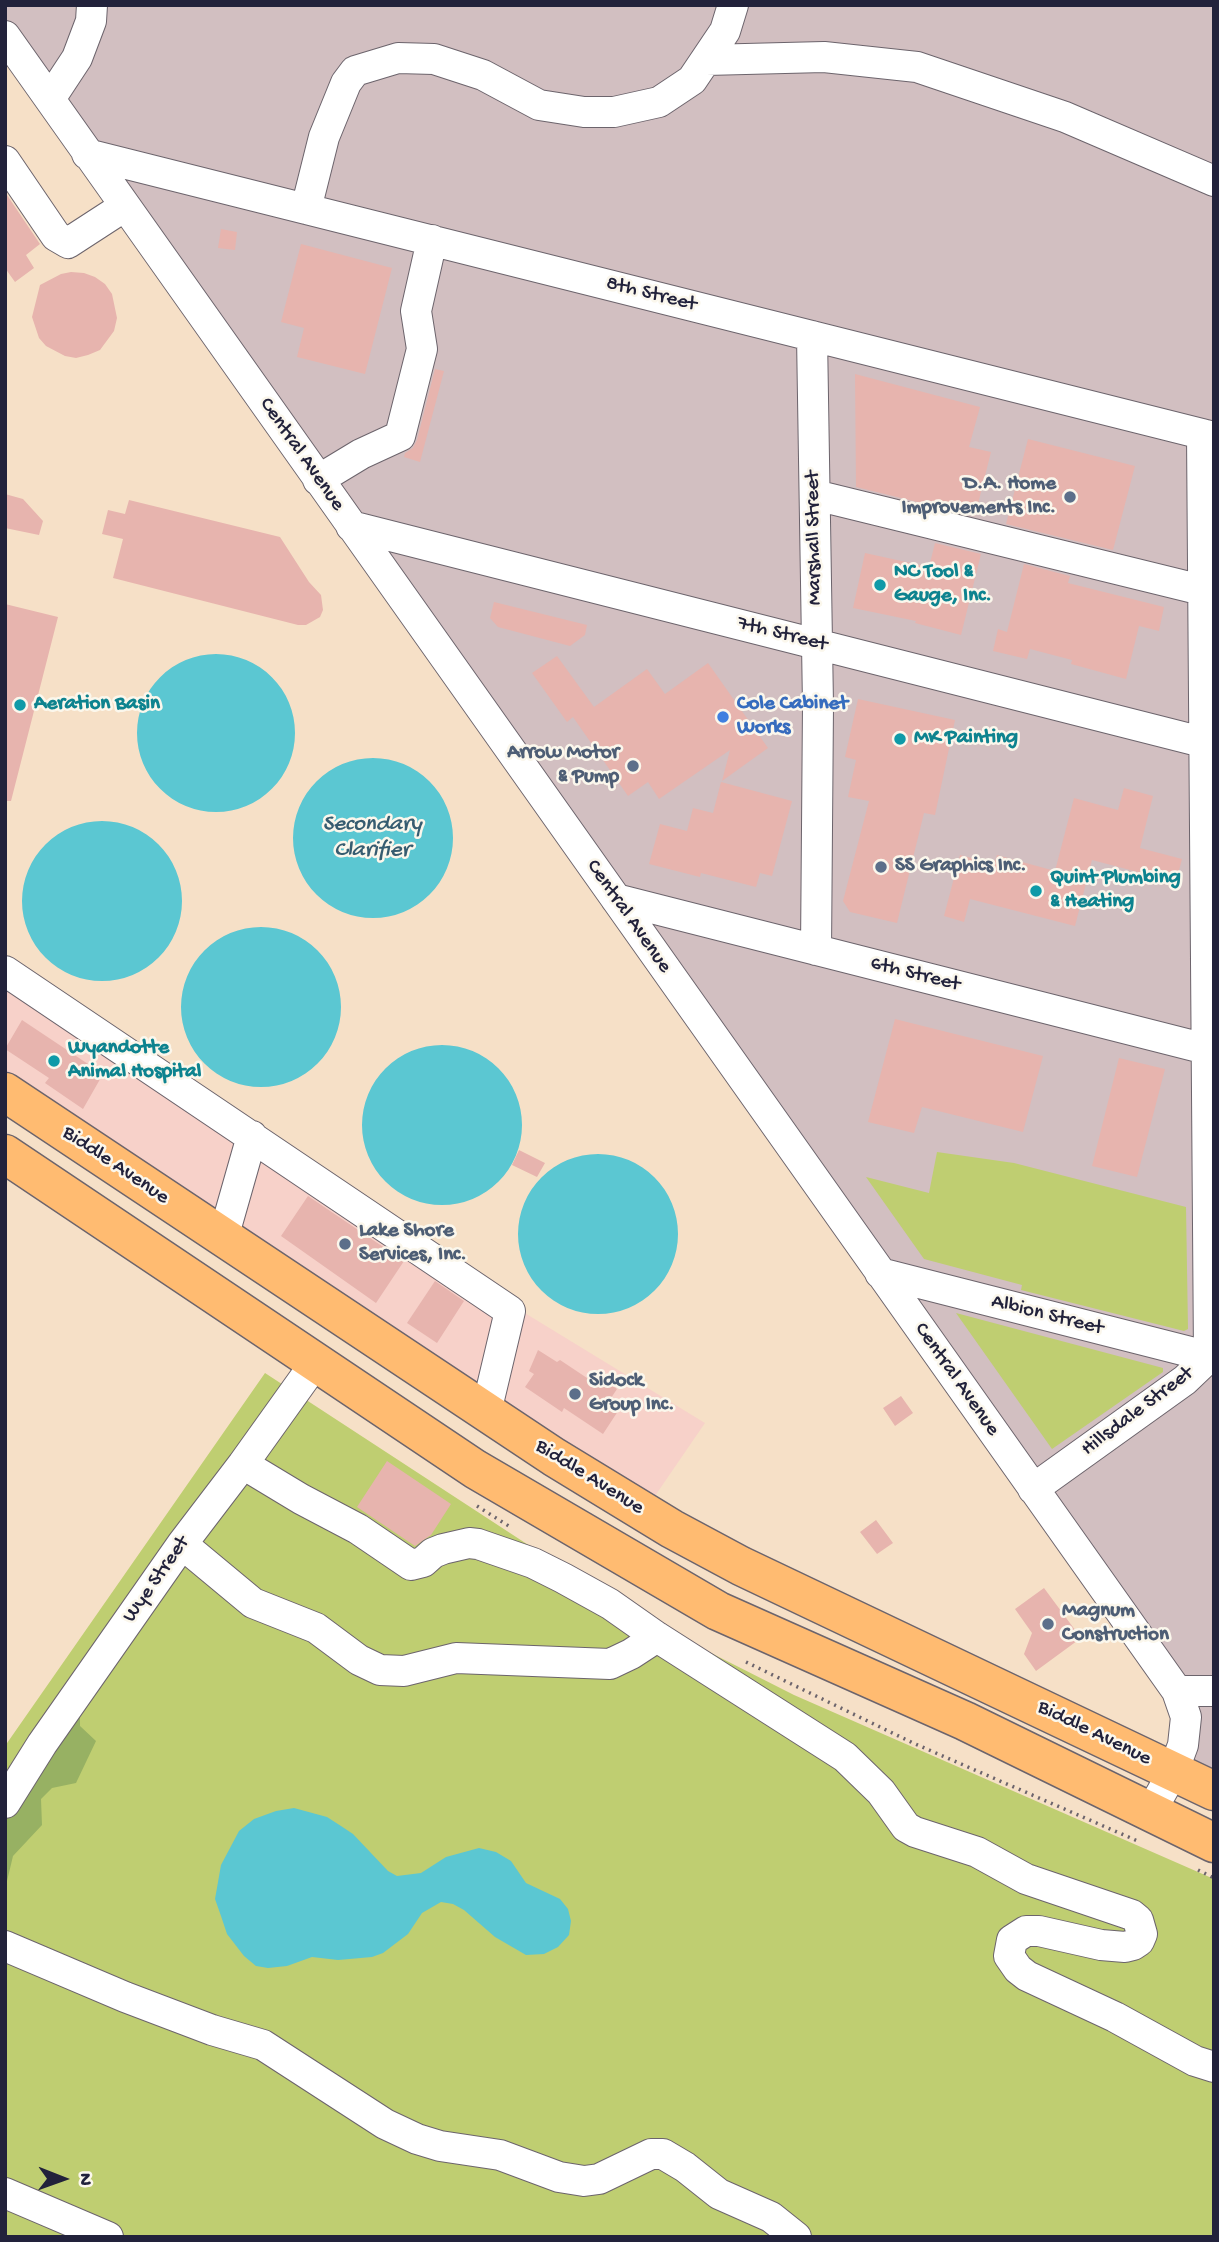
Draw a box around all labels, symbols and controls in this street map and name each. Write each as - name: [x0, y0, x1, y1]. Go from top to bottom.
- street label: 8th Street: [603, 272, 699, 318]
- street label: Central Avenue: [253, 393, 349, 517]
- street label: Marshall Street: [801, 471, 829, 605]
- place label: D.A. Home Improvements Inc.: [902, 472, 1056, 522]
- marker: D.A. Home Improvements Inc.: [1062, 489, 1078, 505]
- place label: NC Tool & Gauge, Inc.: [894, 560, 992, 610]
- marker: NC Tool & Gauge, Inc.: [872, 577, 888, 593]
- street label: 7th Street: [734, 612, 830, 658]
- place label: Aeration Basin: [34, 692, 160, 718]
- place label: Cole Cabinet Works: [737, 692, 848, 742]
- marker: Aeration Basin: [12, 697, 28, 713]
- marker: Cole Cabinet Works: [715, 709, 731, 725]
- place label: MK Painting: [914, 726, 1018, 752]
- marker: MK Painting: [892, 731, 908, 747]
- place label: Arrow Motor & Pump: [507, 741, 619, 791]
- marker: Arrow Motor & Pump: [625, 758, 641, 774]
- water label: Secondary Clarifier: [323, 811, 421, 865]
- place label: SS Graphics Inc.: [895, 854, 1027, 880]
- street label: Central Avenue: [580, 855, 676, 979]
- marker: SS Graphics Inc.: [873, 859, 889, 875]
- place label: Quint Plumbing & Heating: [1050, 866, 1181, 916]
- marker: Quint Plumbing & Heating: [1028, 883, 1044, 899]
- street label: 6th Street: [868, 952, 962, 998]
- place label: Wyandotte Animal Hospital: [68, 1036, 201, 1086]
- marker: Wyandotte Animal Hospital: [46, 1053, 62, 1069]
- street label: Biddle Avenue: [57, 1121, 173, 1211]
- place label: Lake Shore Services, Inc.: [359, 1219, 467, 1269]
- marker: Lake Shore Services, Inc.: [337, 1236, 353, 1252]
- street label: Albion Street: [988, 1290, 1106, 1342]
- street label: Central Avenue: [908, 1318, 1004, 1442]
- street label: Hillsdale Street: [1077, 1362, 1199, 1462]
- place label: Sidock Group Inc.: [589, 1369, 674, 1419]
- marker: Sidock Group Inc.: [567, 1386, 583, 1402]
- street label: Biddle Avenue: [530, 1435, 648, 1521]
- street label: Wye Street: [118, 1532, 196, 1628]
- place label: Magnum Construction: [1062, 1599, 1169, 1649]
- marker: Magnum Construction: [1040, 1616, 1056, 1632]
- street label: Biddle Avenue: [1033, 1696, 1155, 1772]
- north arrow: [28, 2144, 98, 2214]
- text: N: [73, 2173, 96, 2186]

